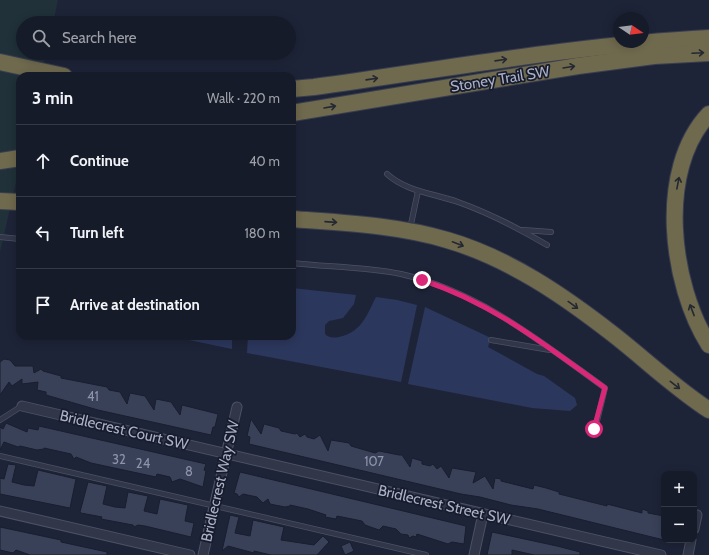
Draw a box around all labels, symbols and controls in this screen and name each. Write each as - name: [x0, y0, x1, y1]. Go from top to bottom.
- north arrow: [613, 12, 649, 48]
- search box: [16, 16, 296, 60]
- icon: search: [30, 27, 52, 49]
- text: Search here: [62, 29, 137, 47]
- one-way arrow: [691, 49, 704, 57]
- one-way arrow: [494, 56, 507, 64]
- street label: Stoney Trail SW: [449, 62, 552, 96]
- one-way arrow: [562, 63, 575, 71]
- one-way arrow: [365, 75, 378, 83]
- text: 3 min: [32, 88, 73, 108]
- text: Walk · 220 m: [207, 90, 280, 106]
- one-way arrow: [324, 102, 337, 110]
- icon: ahead: [32, 150, 54, 172]
- text: Continue: [70, 152, 129, 170]
- text: 40 m: [249, 153, 280, 169]
- one-way arrow: [675, 177, 683, 190]
- one-way arrow: [324, 218, 337, 225]
- icon: left: [32, 222, 54, 244]
- text: Turn left: [70, 224, 124, 242]
- text: 180 m: [244, 225, 280, 241]
- one-way arrow: [452, 241, 464, 249]
- route end: [413, 271, 431, 289]
- icon: arrive: [32, 294, 54, 316]
- text: Arrive at destination: [70, 296, 200, 314]
- one-way arrow: [567, 300, 578, 309]
- one-way arrow: [687, 305, 695, 317]
- one-way arrow: [670, 380, 681, 389]
- house number: 41: [87, 388, 99, 404]
- street label: Bridlecrest Court SW: [58, 406, 191, 454]
- street label: Bridlecrest Way SW: [197, 418, 243, 544]
- route start: [585, 420, 603, 438]
- house number: 32: [112, 451, 126, 467]
- house number: 107: [364, 453, 384, 469]
- house number: 24: [136, 455, 151, 471]
- house number: 8: [185, 463, 193, 479]
- map controls: [661, 471, 697, 543]
- button: +: [661, 471, 697, 507]
- street label: Bridlecrest Street SW: [376, 481, 512, 529]
- button: −: [661, 507, 697, 543]

